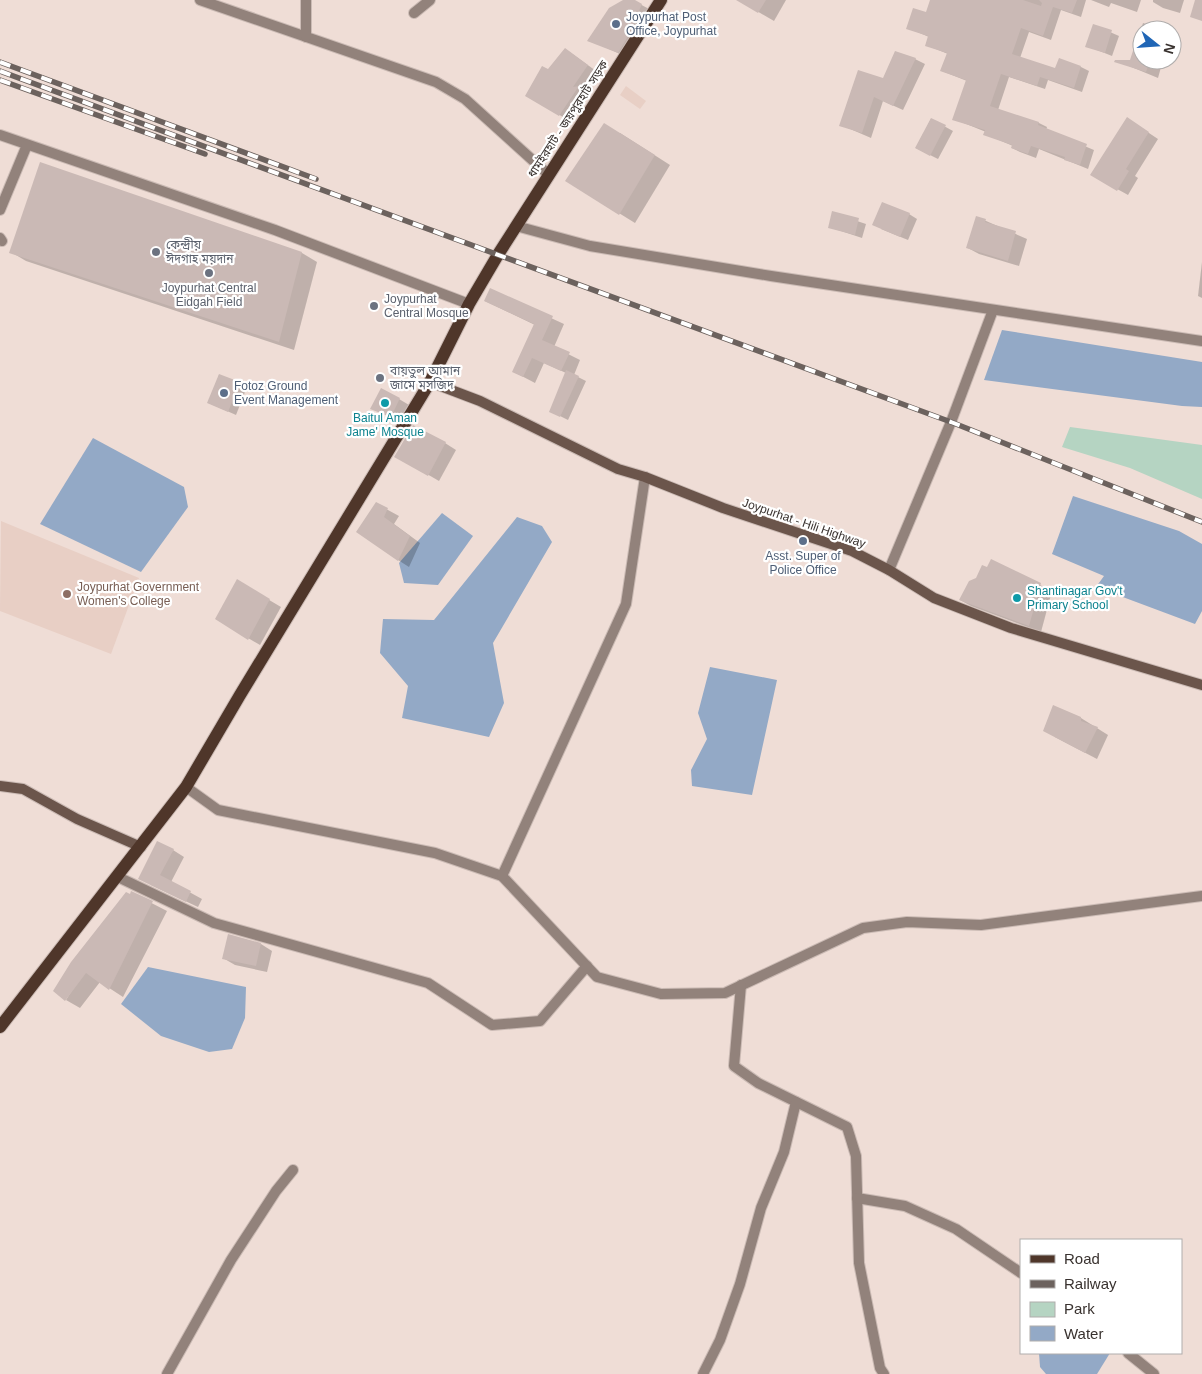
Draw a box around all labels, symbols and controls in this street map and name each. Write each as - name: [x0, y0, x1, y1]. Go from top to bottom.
- place label: Joypurhat Post Office, Joypurhat: [626, 10, 717, 38]
- marker: Joypurhat Post Office, Joypurhat: [610, 18, 622, 30]
- north arrow: [1132, 20, 1182, 70]
- text: N: [1160, 42, 1179, 56]
- street label: ধামইরহাট - জয়পুরহাট সড়ক: [524, 57, 612, 181]
- place label: কেন্দ্রীয় ঈদগাহ ময়দান: [165, 237, 234, 266]
- marker: কেন্দ্রীয় ঈদগাহ ময়দান: [150, 246, 162, 258]
- marker: Joypurhat Central Eidgah Field: [203, 267, 215, 279]
- place label: Joypurhat Central Eidgah Field: [162, 281, 256, 309]
- place label: Joypurhat Central Mosque: [384, 292, 469, 320]
- marker: Joypurhat Central Mosque: [368, 300, 380, 312]
- place label: বায়তুল আমান জামে মসজিদ: [389, 364, 461, 392]
- marker: বায়তুল আমান জামে মসজিদ: [374, 372, 386, 384]
- place label: Fotoz Ground Event Management: [234, 379, 339, 407]
- marker: Fotoz Ground Event Management: [218, 387, 230, 399]
- marker: Baitul Aman Jame' Mosque: [379, 397, 391, 409]
- place label: Baitul Aman Jame' Mosque: [346, 411, 424, 439]
- street label: Joypurhat - Hili Highway: [741, 495, 867, 551]
- marker: Asst. Super of Police Office: [797, 535, 809, 547]
- place label: Asst. Super of Police Office: [765, 549, 841, 577]
- place label: Joypurhat Government Women's College: [77, 580, 200, 608]
- place label: Shantinagar Gov't Primary School: [1027, 584, 1123, 612]
- marker: Joypurhat Government Women's College: [61, 588, 73, 600]
- marker: Shantinagar Gov't Primary School: [1011, 592, 1023, 604]
- legend: [1020, 1239, 1182, 1354]
- text: Road: [1064, 1250, 1100, 1267]
- text: Railway: [1064, 1275, 1117, 1292]
- text: Park: [1064, 1300, 1095, 1317]
- text: Water: [1064, 1325, 1103, 1342]

